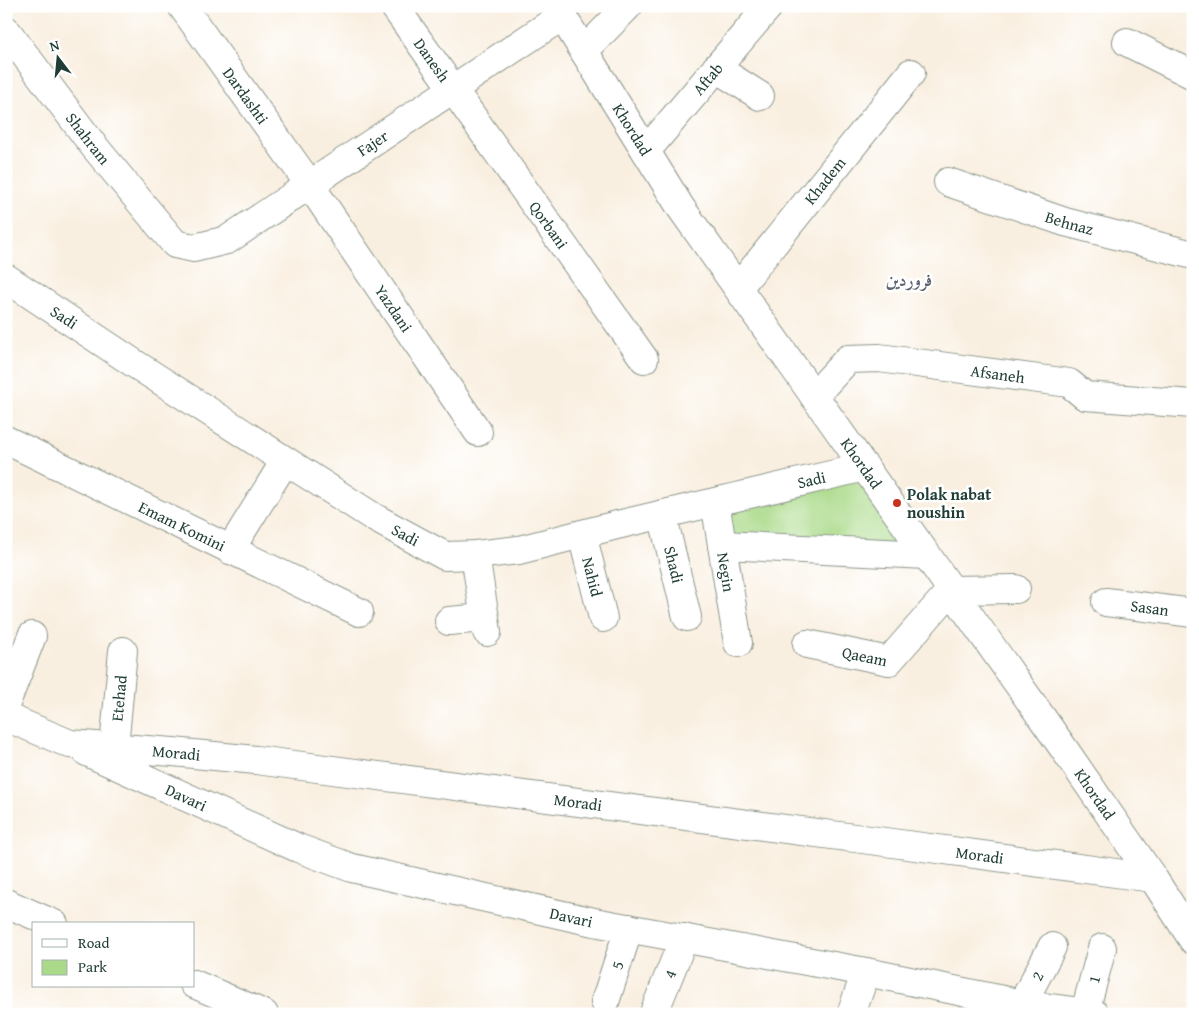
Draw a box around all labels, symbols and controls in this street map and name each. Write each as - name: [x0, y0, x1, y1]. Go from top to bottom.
- north arrow: [32, 32, 82, 82]
- street label: Danesh: [408, 33, 456, 87]
- text: N: [47, 34, 62, 56]
- street label: Aftab: [687, 57, 728, 100]
- street label: Dardashti: [217, 62, 275, 129]
- street label: Khordad: [607, 98, 658, 161]
- street label: Shahram: [60, 107, 116, 170]
- street label: Fajer: [352, 123, 393, 162]
- street label: Khadem: [798, 151, 851, 209]
- street label: Qorbani: [524, 196, 575, 254]
- street label: Behnaz: [1042, 204, 1096, 241]
- district label: فروردین: [886, 266, 932, 293]
- street label: Yazdani: [369, 280, 419, 337]
- street label: Sadi: [46, 299, 83, 335]
- street label: Afsaneh: [969, 358, 1026, 389]
- street label: Khordad: [835, 433, 888, 494]
- street label: Sadi: [795, 464, 829, 494]
- place label: Polak nabat noushin: [907, 482, 991, 524]
- street label: Emam Komini: [135, 494, 230, 557]
- marker: Polak nabat noushin: [891, 497, 903, 509]
- street label: Sadi: [387, 517, 424, 552]
- street label: Shadi: [658, 544, 690, 586]
- street label: Negin: [711, 551, 741, 593]
- street label: Nahid: [576, 554, 609, 599]
- street label: Sasan: [1129, 593, 1170, 622]
- street label: Qaeam: [840, 640, 889, 672]
- street label: Etehad: [104, 674, 133, 722]
- street label: Moradi: [151, 738, 202, 767]
- street label: Khordad: [1069, 763, 1122, 825]
- street label: Davari: [162, 777, 211, 817]
- street label: Moradi: [553, 787, 604, 817]
- street label: Moradi: [954, 840, 1006, 870]
- street label: Davari: [547, 900, 595, 933]
- legend: [32, 922, 195, 988]
- text: Road: [78, 932, 109, 953]
- text: Park: [78, 956, 107, 977]
- street label: 5: [604, 958, 630, 972]
- street label: 4: [657, 965, 682, 982]
- street label: 2: [1024, 967, 1049, 985]
- street label: 1: [1081, 972, 1106, 986]

